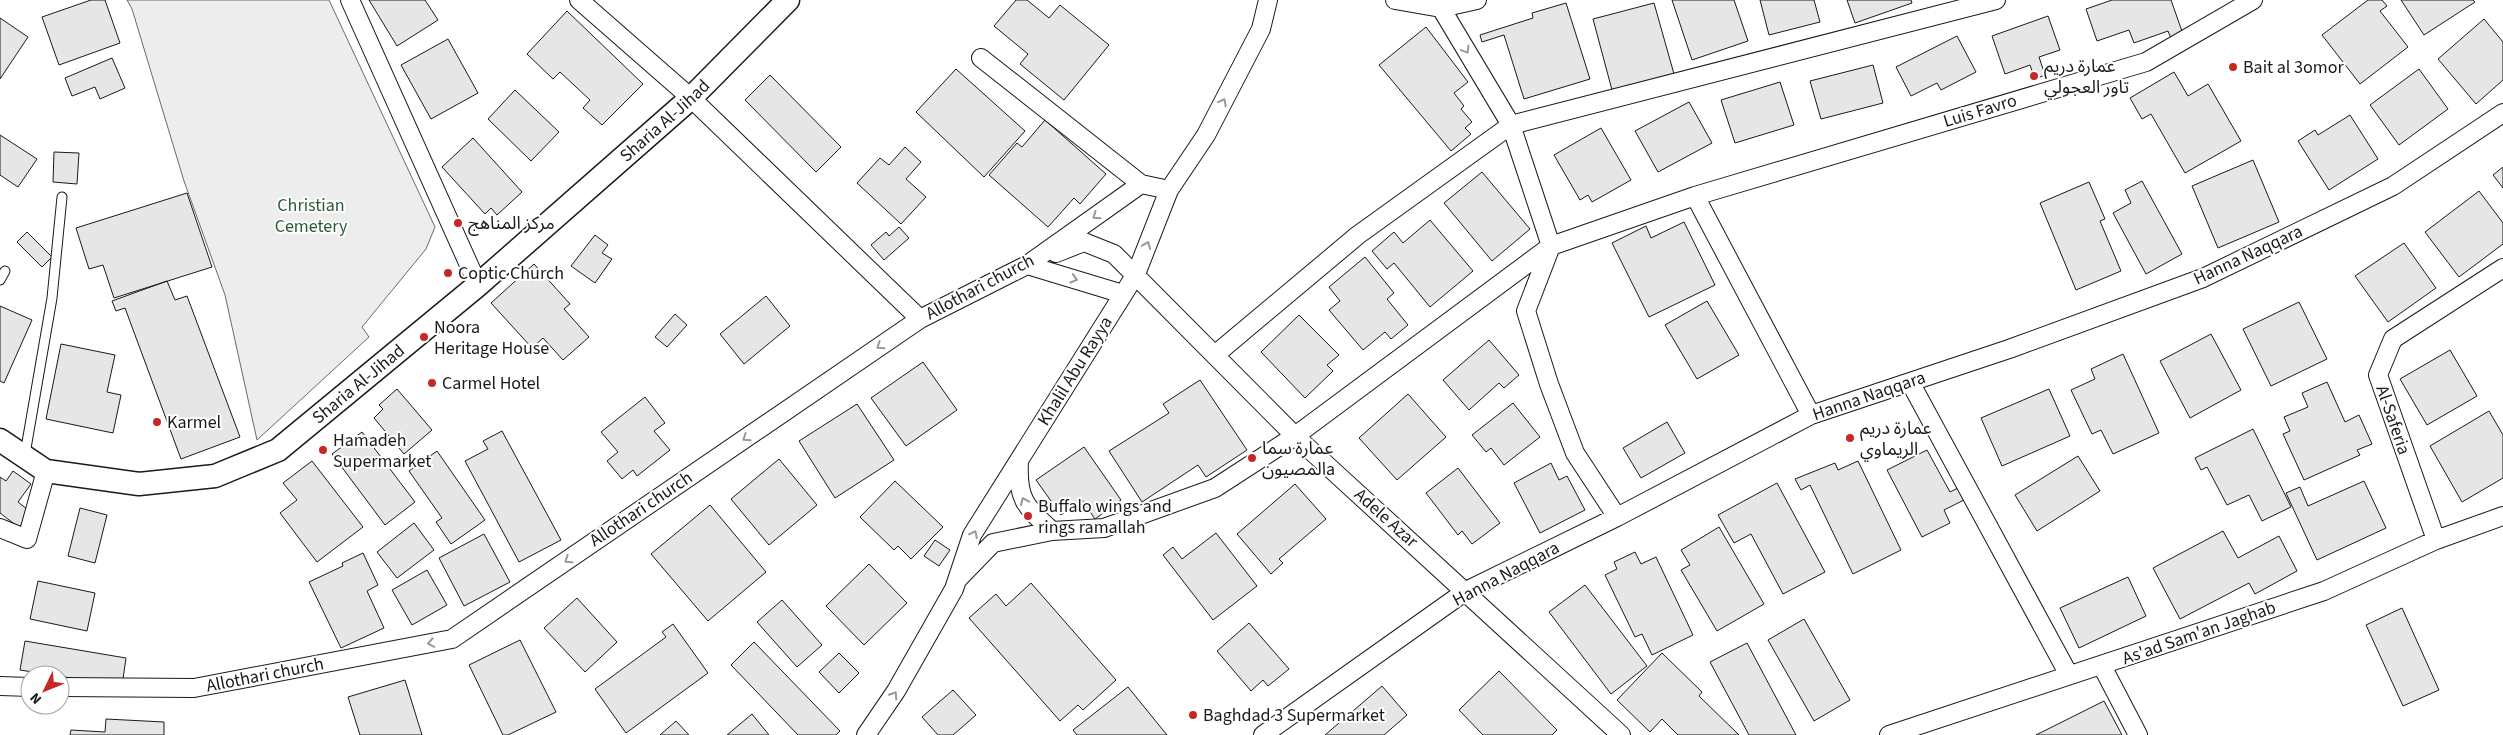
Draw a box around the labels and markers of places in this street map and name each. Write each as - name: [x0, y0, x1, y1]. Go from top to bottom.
- place label: عمارة دريم تاور العجولي: [2044, 54, 2129, 100]
- place label: Bait al 3omor: [2243, 55, 2344, 80]
- marker: Bait al 3omor: [2227, 61, 2239, 73]
- marker: عمارة دريم تاور العجولي: [2028, 70, 2040, 82]
- place label: مركز المناهج: [468, 211, 555, 236]
- marker: مركز المناهج: [452, 217, 464, 229]
- place label: Coptic Church: [458, 261, 564, 286]
- marker: Coptic Church: [442, 267, 454, 279]
- place label: Noora Heritage House: [434, 315, 549, 361]
- marker: Noora Heritage House: [418, 331, 430, 343]
- place label: Carmel Hotel: [442, 371, 540, 396]
- marker: Carmel Hotel: [426, 377, 438, 389]
- place label: Karmel: [167, 410, 221, 435]
- marker: Karmel: [151, 416, 163, 428]
- place label: عمارة دريم الريماوي: [1860, 416, 1932, 462]
- place label: Hamadeh Supermarket: [333, 428, 431, 474]
- marker: عمارة دريم الريماوي: [1844, 432, 1856, 444]
- place label: عمارة سما المصيونa: [1262, 436, 1335, 482]
- marker: Hamadeh Supermarket: [317, 444, 329, 456]
- marker: عمارة سما المصيونa: [1246, 452, 1258, 464]
- place label: Buffalo wings and rings ramallah: [1038, 494, 1172, 540]
- marker: Buffalo wings and rings ramallah: [1022, 510, 1034, 522]
- place label: Baghdad 3 Supermarket: [1203, 703, 1385, 728]
- marker: Baghdad 3 Supermarket: [1187, 709, 1199, 721]

